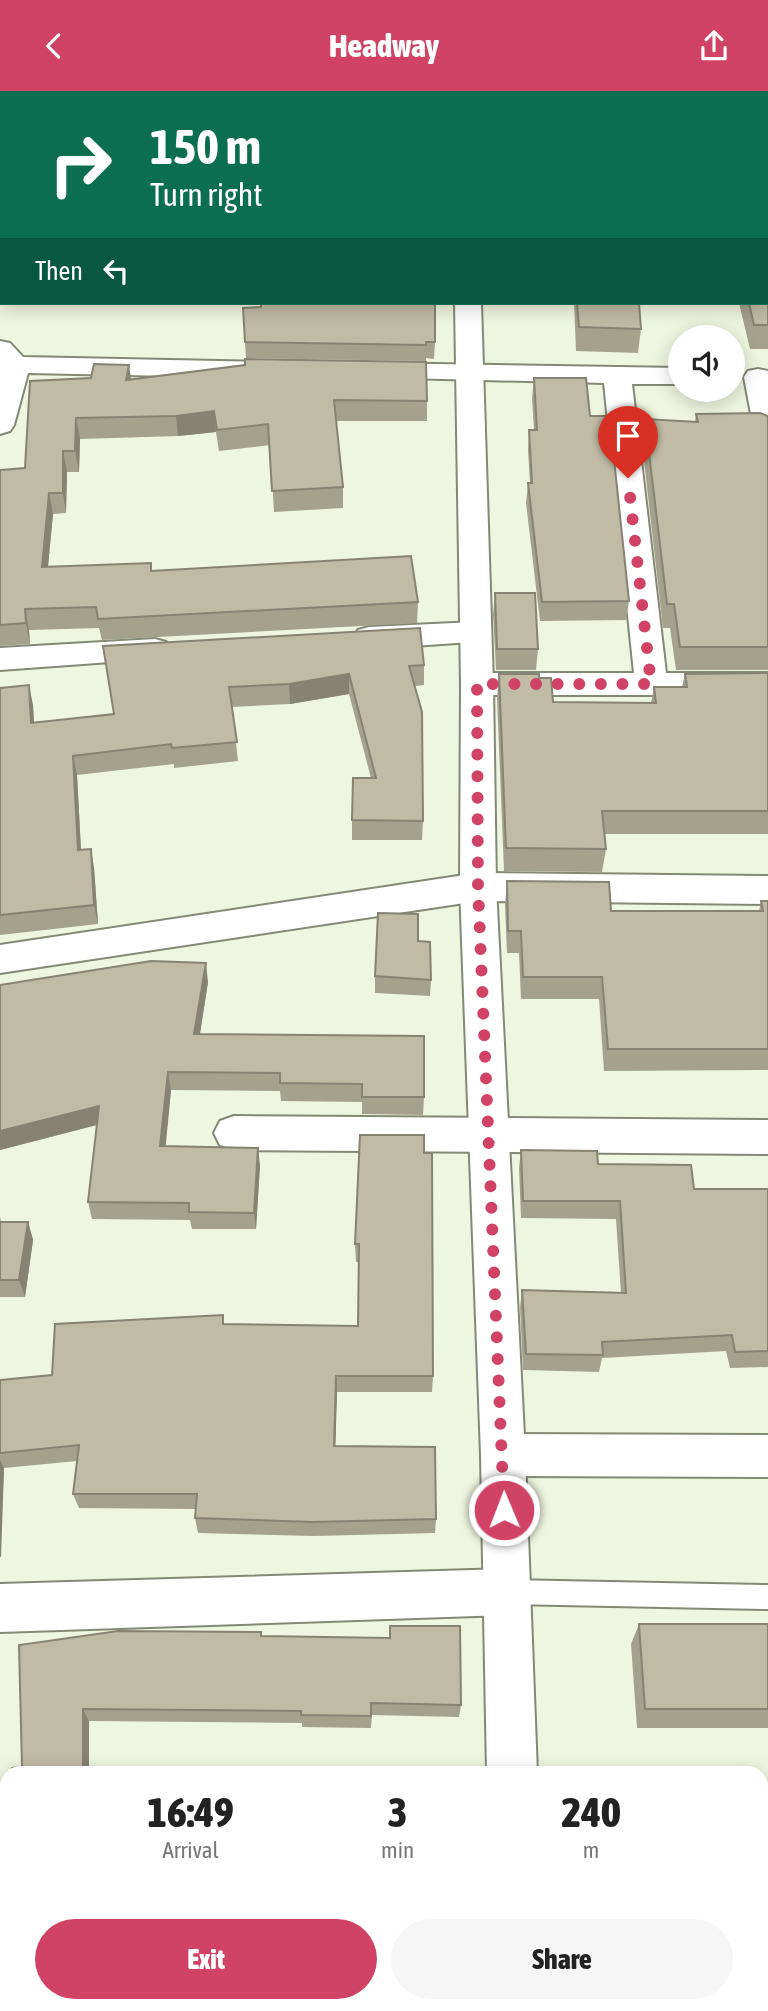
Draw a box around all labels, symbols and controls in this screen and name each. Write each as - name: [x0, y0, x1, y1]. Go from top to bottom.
- icon: back: [35, 27, 73, 65]
- text: Headway: [329, 27, 439, 64]
- icon: share: [695, 27, 733, 65]
- text: 150 m: [150, 118, 261, 174]
- icon: right: [35, 119, 126, 210]
- text: Turn right: [150, 176, 263, 213]
- icon: left: [97, 252, 135, 290]
- text: Then: [35, 256, 83, 286]
- map controls: [668, 325, 745, 402]
- button: sound: [668, 325, 745, 402]
- pin: [598, 406, 658, 478]
- icon: arrive: [609, 417, 647, 455]
- position arrow: [467, 1473, 541, 1547]
- text: 16:49: [147, 1788, 234, 1836]
- text: 3: [388, 1788, 407, 1836]
- text: 240: [561, 1788, 621, 1836]
- text: Arrival: [162, 1837, 219, 1863]
- text: min: [381, 1837, 414, 1863]
- text: m: [583, 1837, 599, 1863]
- button: Exit: [35, 1919, 377, 1999]
- button: Share: [391, 1919, 733, 1999]

